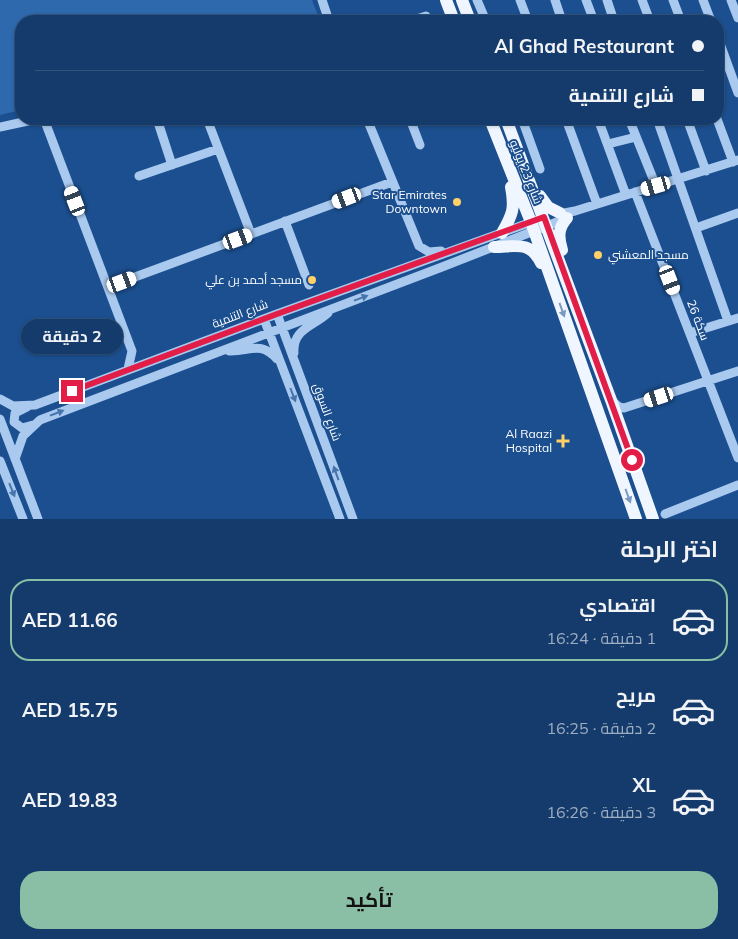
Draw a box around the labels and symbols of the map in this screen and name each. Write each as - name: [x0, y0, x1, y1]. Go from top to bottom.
- street label: شارع 23 يوليو: [506, 138, 546, 207]
- car: [639, 175, 672, 197]
- car: [62, 184, 87, 218]
- car: [330, 186, 363, 210]
- place label: Star Emirates Downtown: [372, 187, 447, 216]
- marker: Star Emirates Downtown: [451, 196, 463, 208]
- car: [221, 227, 254, 251]
- place label: مسجد المعشني: [608, 247, 689, 265]
- marker: مسجد المعشني: [592, 249, 604, 261]
- car: [657, 263, 682, 297]
- car: [105, 270, 138, 294]
- place label: مسجد أحمد بن علي: [205, 272, 302, 290]
- marker: مسجد أحمد بن علي: [306, 274, 318, 286]
- one-way arrow: [353, 294, 368, 301]
- street label: شارع التنمية: [210, 296, 270, 332]
- street label: سكة 26: [684, 297, 713, 342]
- one-way arrow: [559, 302, 566, 317]
- callout: 2 دقيقة: [21, 318, 123, 354]
- route end: [61, 380, 83, 402]
- street label: شارع السوق: [309, 381, 345, 443]
- car: [642, 385, 675, 409]
- one-way arrow: [289, 388, 297, 403]
- one-way arrow: [50, 409, 64, 417]
- place label: Al Raazi Hospital: [505, 426, 552, 455]
- marker: Al Raazi Hospital: [556, 434, 570, 448]
- route start: [621, 449, 643, 471]
- one-way arrow: [332, 465, 340, 480]
- one-way arrow: [8, 483, 16, 497]
- one-way arrow: [625, 488, 632, 503]

